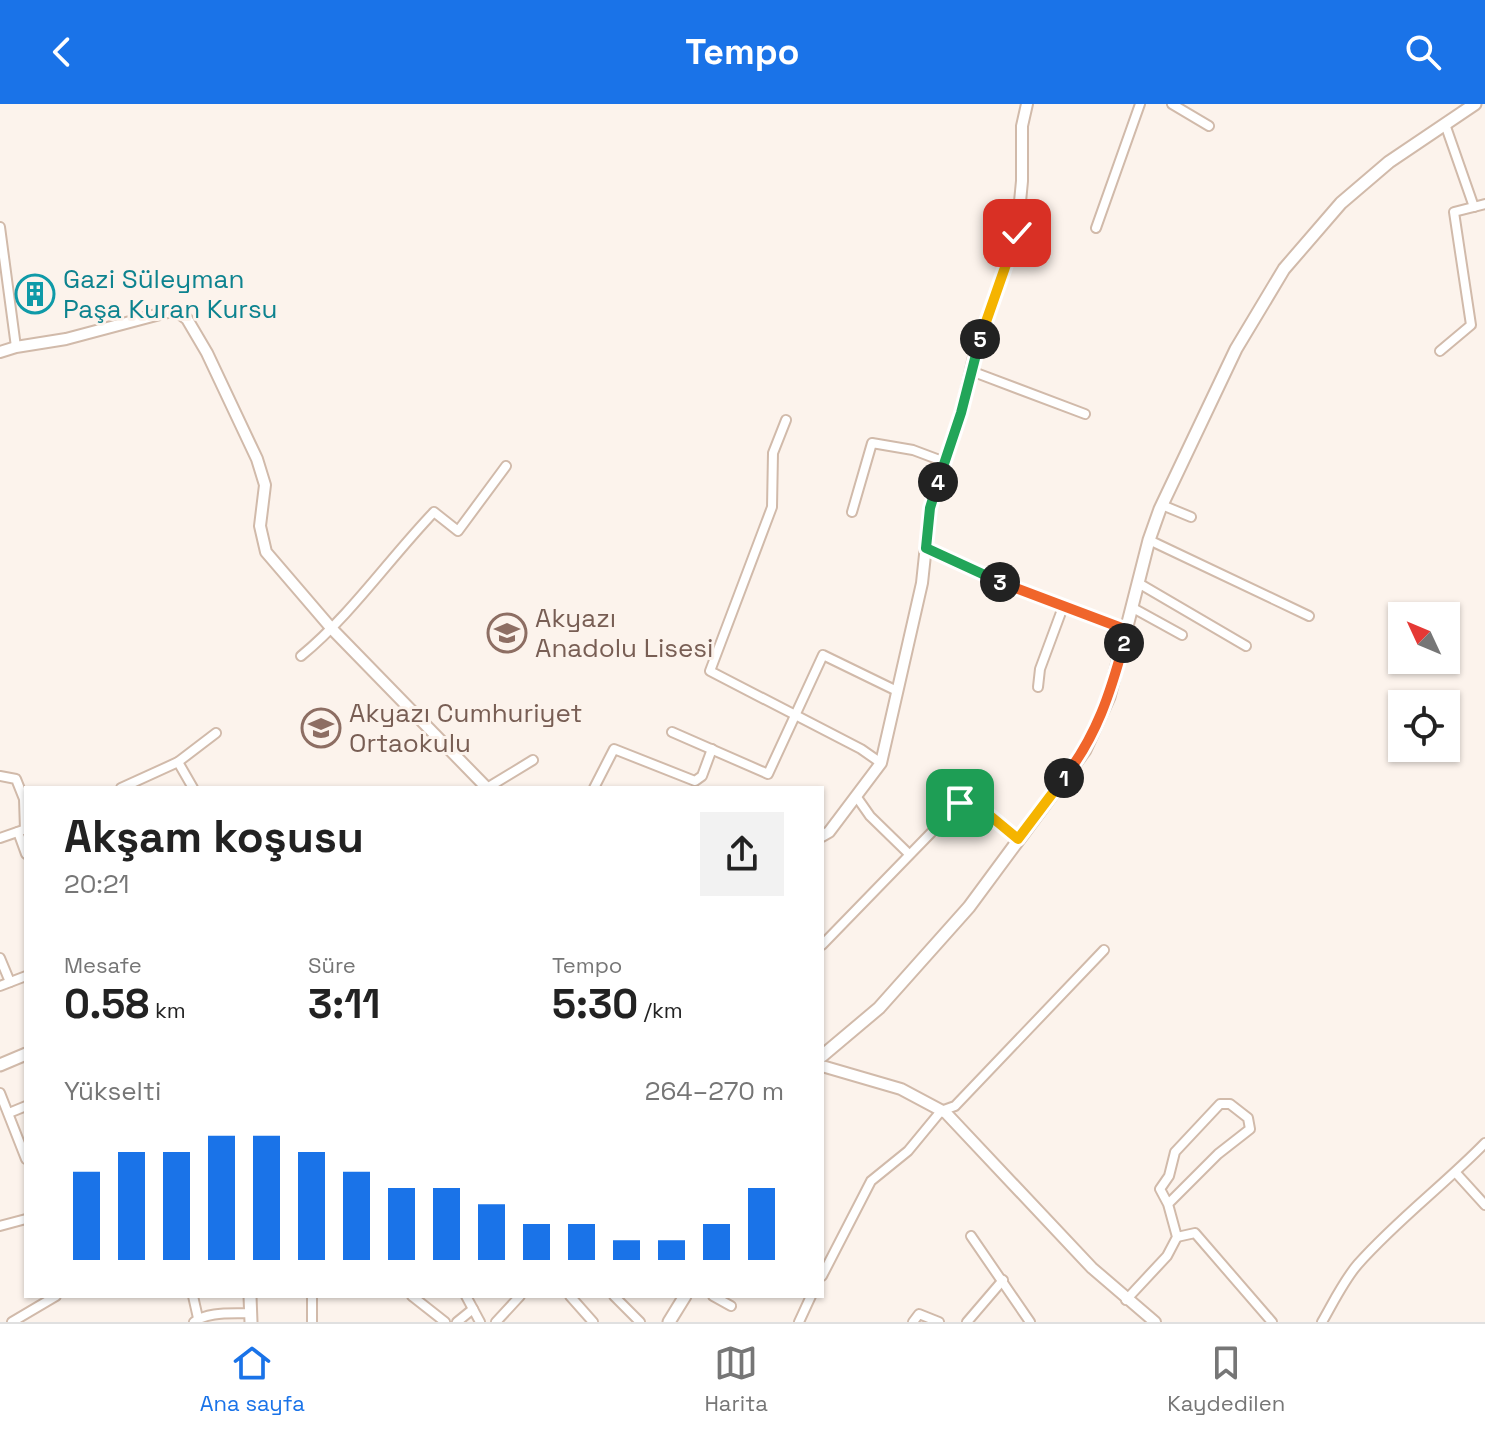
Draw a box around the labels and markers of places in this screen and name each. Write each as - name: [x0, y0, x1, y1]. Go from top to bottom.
- pin: [983, 199, 1051, 267]
- place label: Gazi Süleyman Paşa Kuran Kursu: [63, 262, 278, 326]
- building icon: Gazi Süleyman Paşa Kuran Kursu: [14, 273, 56, 315]
- pin: 5: [960, 319, 1000, 359]
- pin: 4: [918, 462, 958, 502]
- pin: 3: [980, 562, 1020, 602]
- place label: Akyazı Anadolu Lisesi: [535, 601, 713, 665]
- school or university icon: Akyazı Anadolu Lisesi: [486, 612, 528, 654]
- pin: 2: [1104, 623, 1144, 663]
- place label: Akyazı Cumhuriyet Ortaokulu: [349, 696, 582, 760]
- school or university icon: Akyazı Cumhuriyet Ortaokulu: [300, 707, 342, 749]
- pin: 1: [1044, 758, 1084, 798]
- pin: [926, 769, 994, 837]

